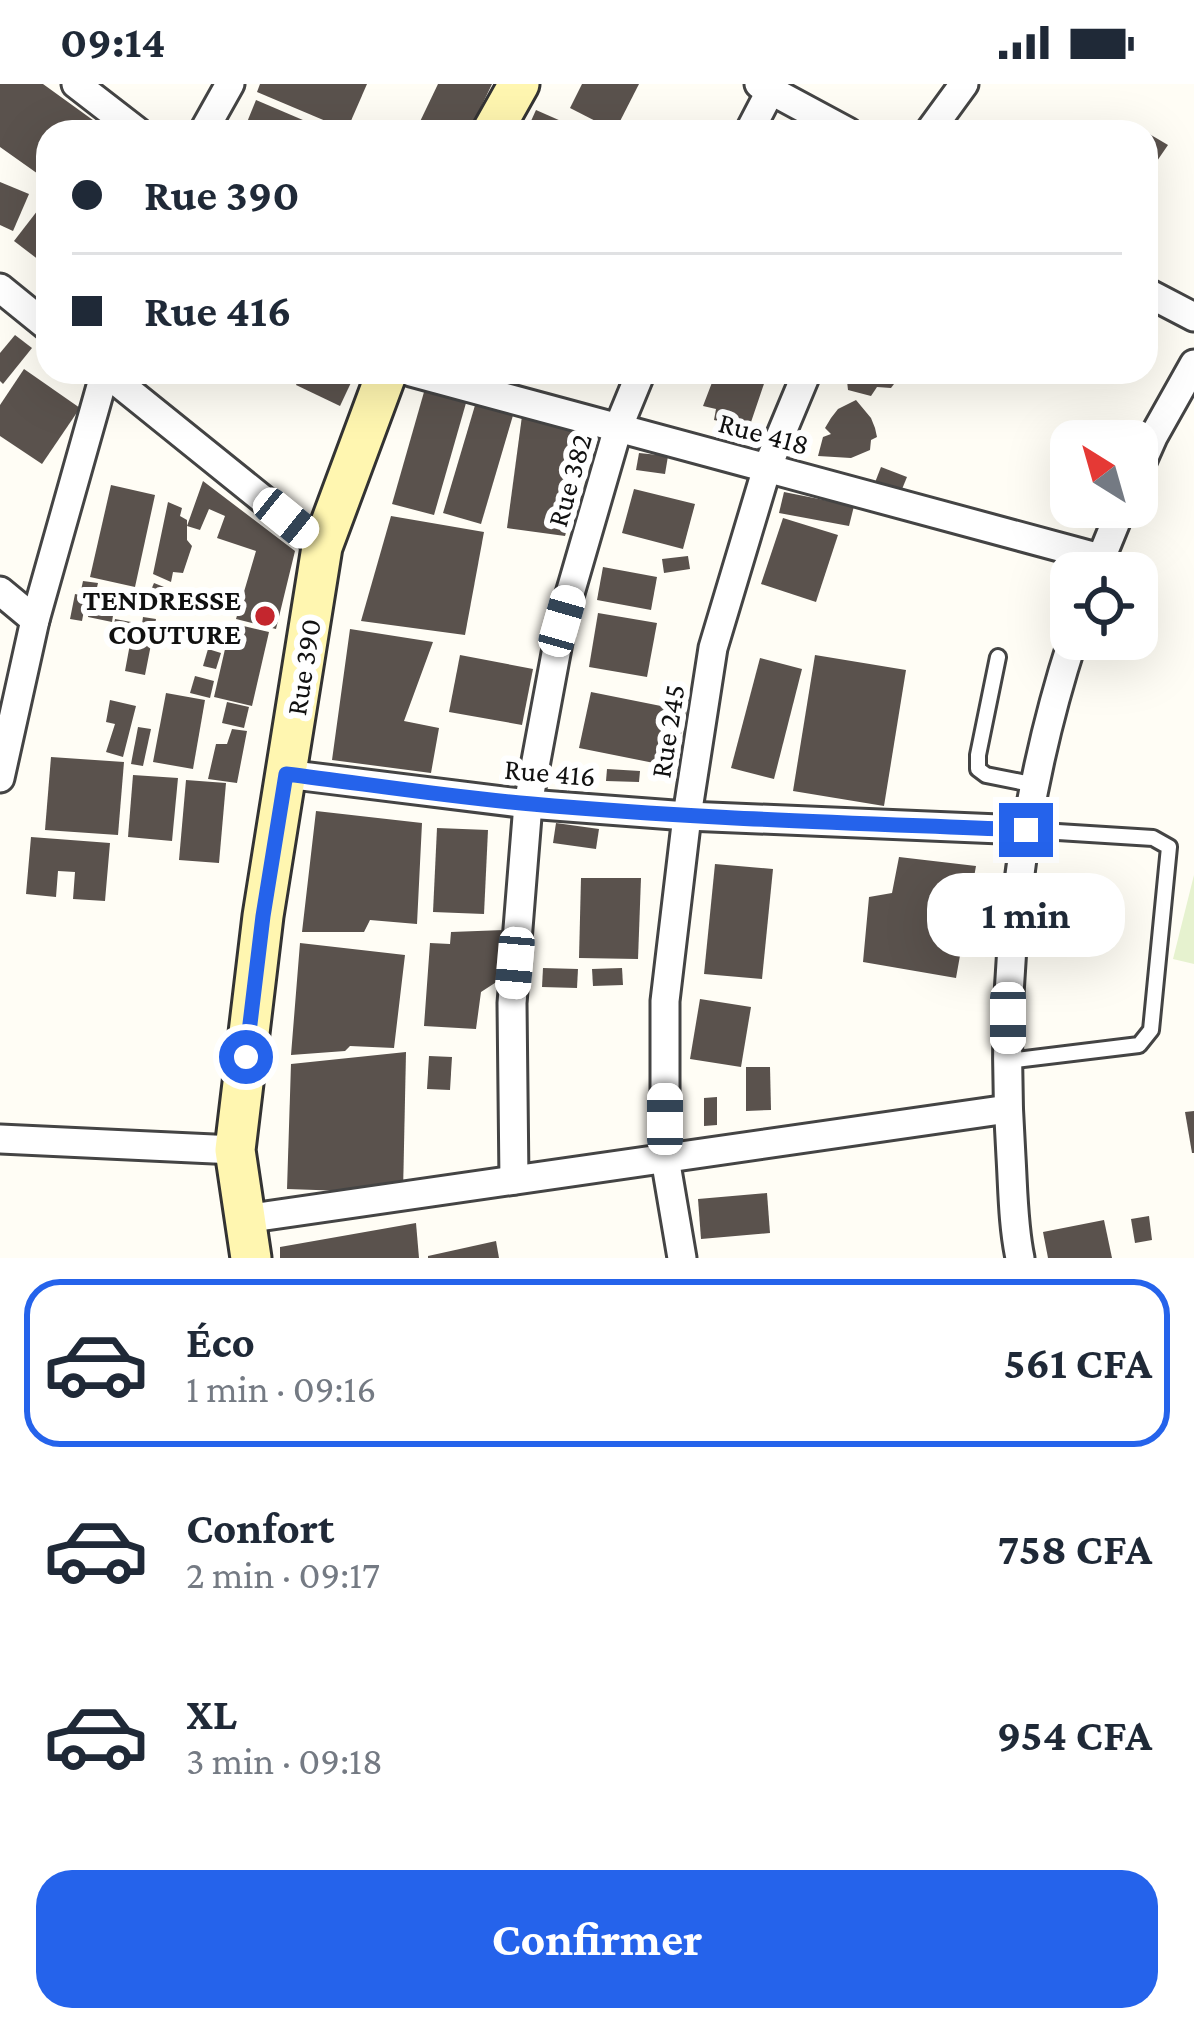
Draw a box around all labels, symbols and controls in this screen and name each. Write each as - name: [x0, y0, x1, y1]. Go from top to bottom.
- text: 09:14: [60, 17, 166, 67]
- text: Rue 390: [144, 170, 300, 220]
- text: Rue 416: [144, 286, 291, 336]
- street label: Rue 418: [715, 405, 813, 461]
- north arrow: [1050, 420, 1158, 528]
- map controls: [1050, 420, 1158, 660]
- street label: Rue 382: [540, 430, 598, 530]
- car: [247, 481, 325, 555]
- button: locate: [1050, 552, 1158, 660]
- car: [535, 581, 589, 661]
- place label: TENDRESSE COUTURE: [82, 583, 241, 650]
- marker: TENDRESSE COUTURE: [252, 603, 278, 629]
- street label: Rue 390: [279, 616, 327, 718]
- street label: Rue 245: [643, 682, 691, 780]
- street label: Rue 416: [503, 752, 597, 792]
- route end: [999, 803, 1053, 857]
- callout: 1 min: [927, 872, 1125, 956]
- text: 1 min: [982, 893, 1070, 936]
- car: [494, 926, 536, 1000]
- car: [990, 982, 1026, 1054]
- route start: [219, 1030, 273, 1084]
- car: [647, 1083, 683, 1155]
- icon: car: [42, 1309, 150, 1417]
- text: Éco: [186, 1317, 255, 1367]
- text: 561 CFA: [1003, 1338, 1152, 1388]
- text: 1 min · 09:16: [186, 1367, 376, 1410]
- icon: car: [42, 1495, 150, 1603]
- text: Confort: [186, 1503, 334, 1553]
- text: 758 CFA: [998, 1524, 1152, 1574]
- text: 2 min · 09:17: [186, 1553, 380, 1596]
- icon: car: [42, 1681, 150, 1789]
- text: XL: [186, 1689, 237, 1739]
- text: 954 CFA: [997, 1710, 1152, 1760]
- text: 3 min · 09:18: [186, 1739, 383, 1782]
- button: Confirmer: [36, 1870, 1158, 2008]

